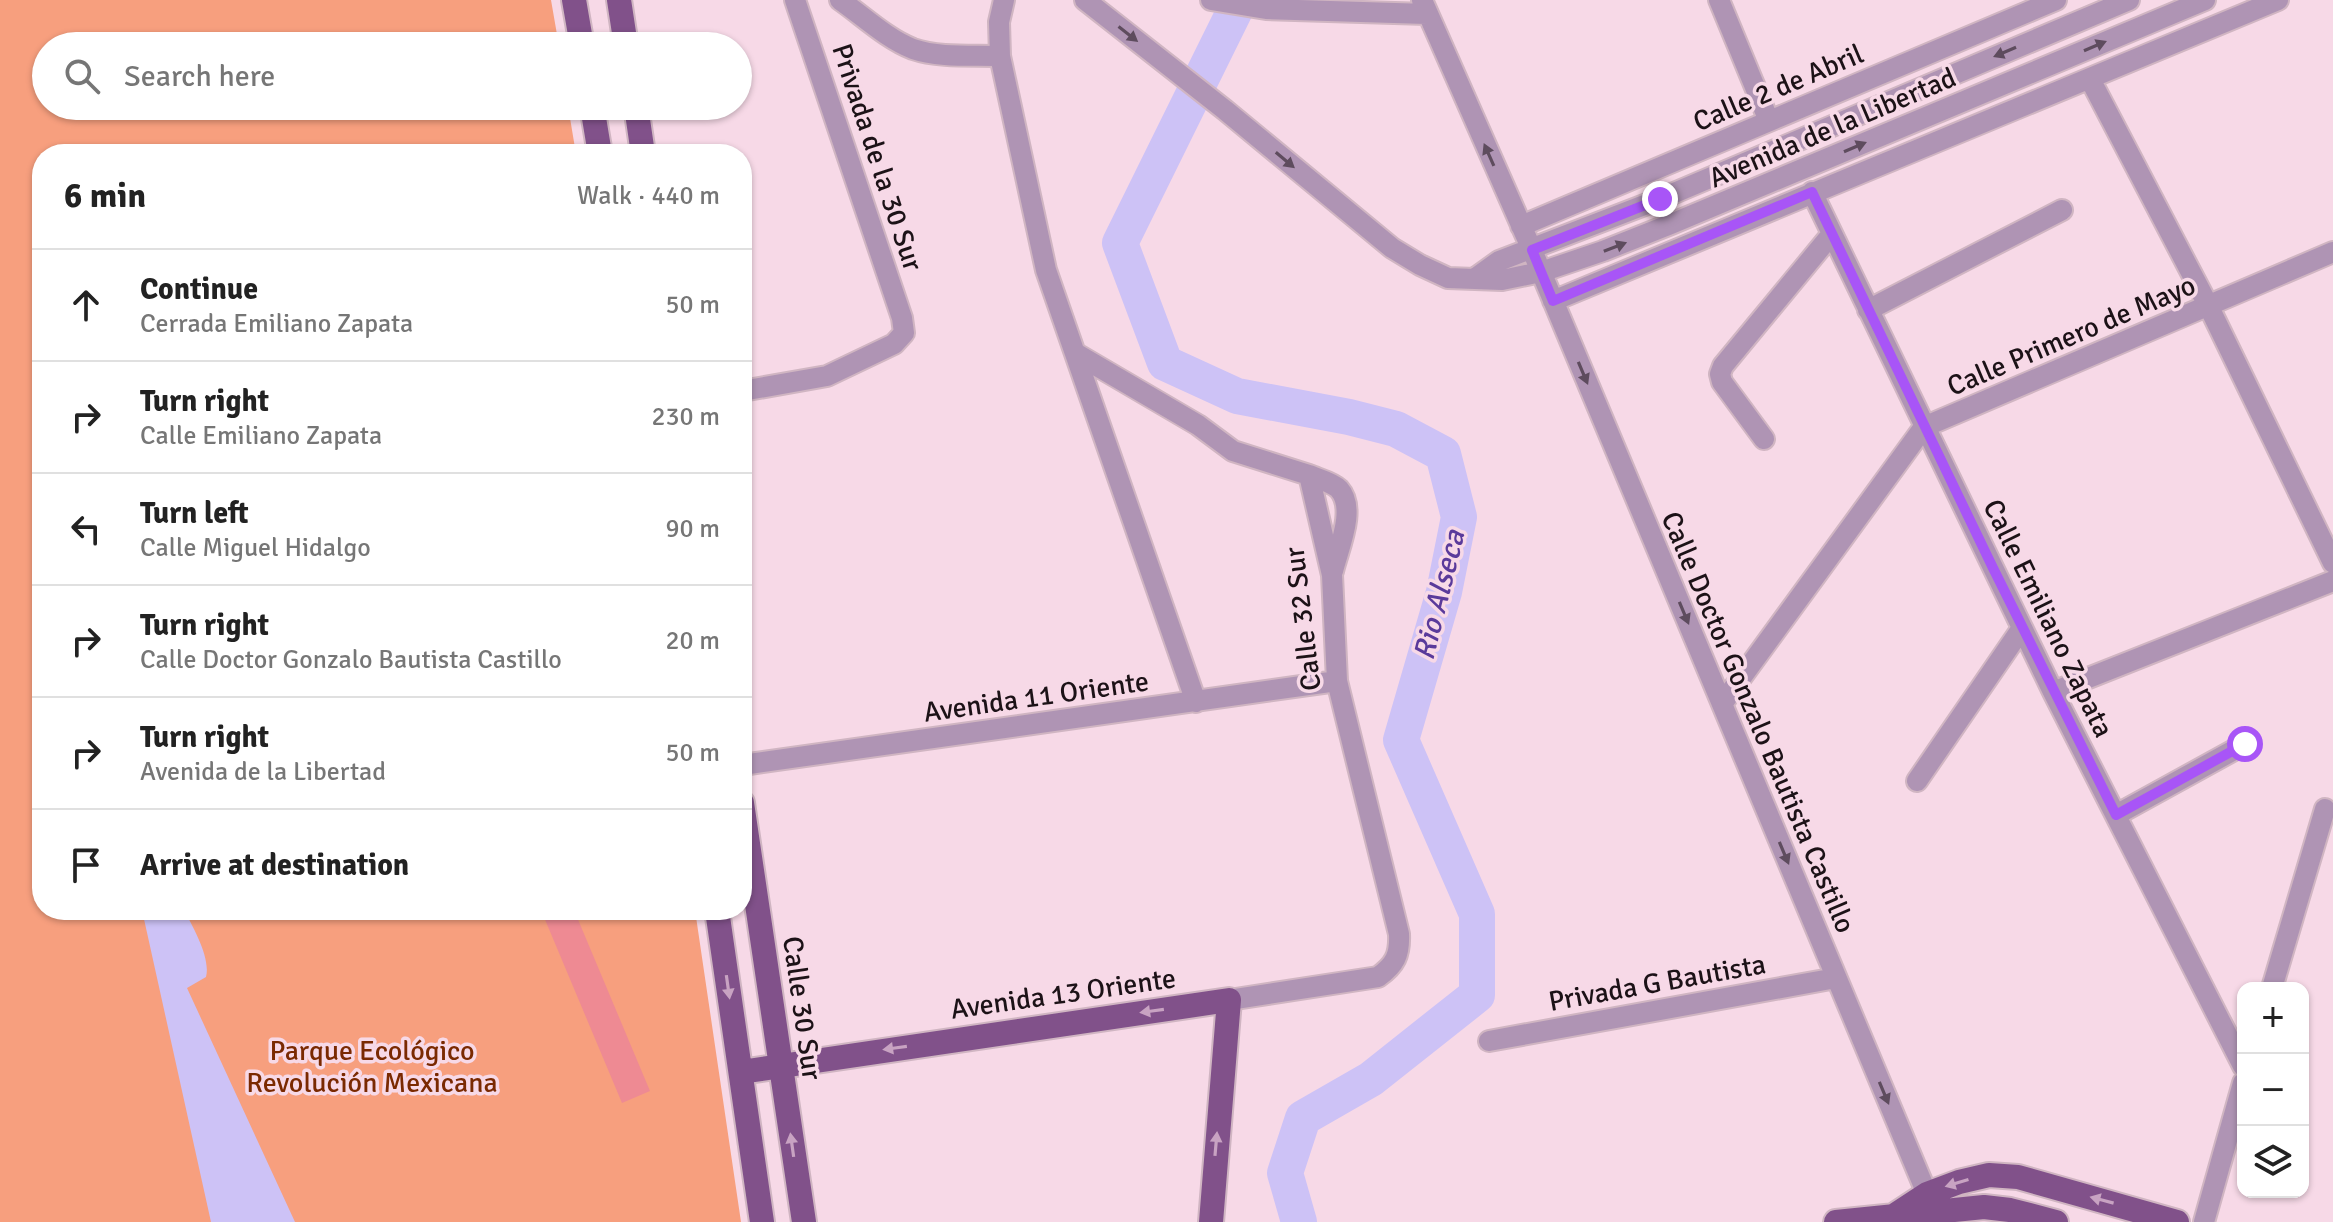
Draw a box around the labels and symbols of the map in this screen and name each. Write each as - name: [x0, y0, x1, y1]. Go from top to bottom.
- one-way arrow: [1118, 25, 1138, 41]
- street label: Calle 2 de Abril: [1688, 37, 1869, 139]
- street label: Privada de la 30 Sur: [824, 39, 930, 276]
- one-way arrow: [2083, 40, 2106, 53]
- one-way arrow: [1993, 46, 2017, 59]
- street label: Avenida de la Libertad: [1704, 61, 1961, 195]
- one-way arrow: [1843, 141, 1867, 154]
- one-way arrow: [1483, 143, 1496, 167]
- one-way arrow: [1274, 151, 1294, 168]
- route end: [1642, 181, 1678, 217]
- one-way arrow: [1603, 240, 1627, 253]
- street label: Calle Primero de Mayo: [1942, 268, 2201, 404]
- one-way arrow: [1577, 361, 1590, 385]
- street label: Calle Emiliano Zapata: [1976, 494, 2121, 743]
- street label: Calle Doctor Gonzalo Bautista Castillo: [1654, 507, 1862, 938]
- water label: Rio Alseca: [1405, 526, 1474, 664]
- street label: Calle 32 Sur: [1277, 544, 1329, 693]
- one-way arrow: [1677, 601, 1690, 625]
- street label: Avenida 11 Oriente: [921, 664, 1151, 730]
- route start: [2227, 726, 2263, 762]
- one-way arrow: [1777, 841, 1790, 865]
- street label: Calle 30 Sur: [775, 934, 829, 1083]
- street label: Privada G Bautista: [1546, 947, 1768, 1019]
- street label: Avenida 13 Oriente: [948, 961, 1178, 1027]
- one-way arrow: [722, 975, 735, 1000]
- one-way arrow: [1139, 1005, 1164, 1018]
- park label: Parque Ecológico Revolución Mexicana: [246, 1034, 498, 1100]
- one-way arrow: [882, 1042, 907, 1055]
- one-way arrow: [1878, 1081, 1891, 1105]
- one-way arrow: [1209, 1131, 1222, 1156]
- one-way arrow: [785, 1132, 798, 1157]
- one-way arrow: [1945, 1177, 1969, 1190]
- one-way arrow: [2089, 1193, 2113, 1206]

